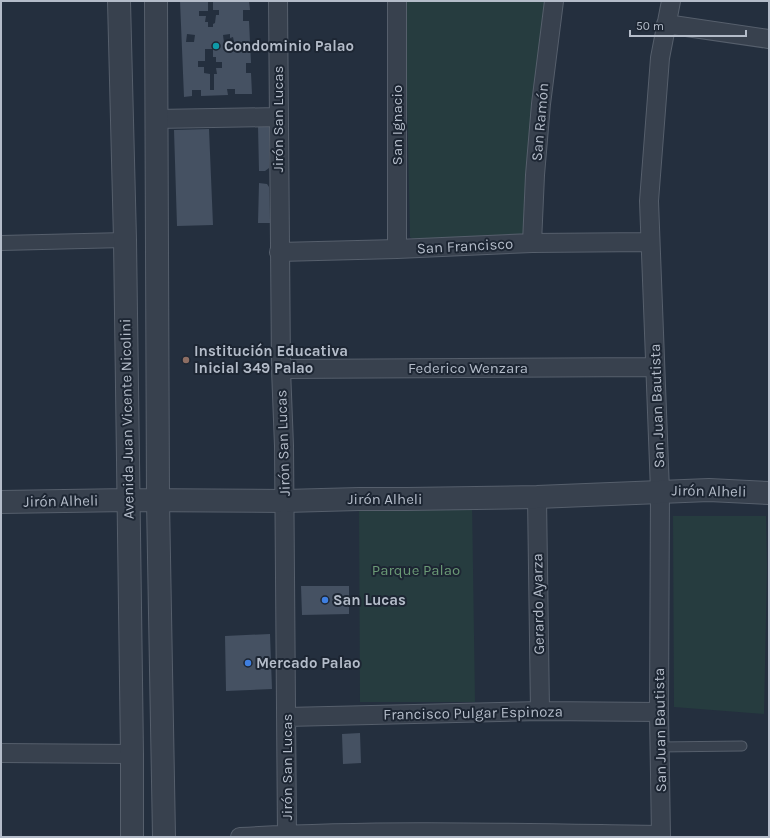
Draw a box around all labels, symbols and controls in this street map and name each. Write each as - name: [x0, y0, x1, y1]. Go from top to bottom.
- scale bar: [630, 12, 746, 38]
- text: 50 m: [636, 19, 664, 33]
- place label: Condominio Palao: [224, 37, 354, 55]
- marker: Condominio Palao: [211, 41, 221, 51]
- street label: Jirón San Lucas: [269, 66, 287, 172]
- street label: San Ramón: [528, 82, 552, 162]
- street label: San Ignacio: [388, 85, 406, 165]
- street label: San Francisco: [416, 234, 514, 258]
- street label: Avenida Juan Vicente Nicolini: [116, 318, 138, 520]
- place label: Institución Educativa Inicial 349 Palao: [194, 342, 348, 377]
- street label: San Juan Bautista: [646, 343, 668, 469]
- marker: Institución Educativa Inicial 349 Palao: [181, 355, 191, 365]
- street label: Federico Wenzara: [408, 359, 528, 377]
- street label: Jirón San Lucas: [272, 389, 294, 497]
- street label: Jirón Alheli: [671, 481, 747, 501]
- street label: Jirón Alheli: [348, 490, 423, 508]
- street label: Jirón Alheli: [23, 491, 99, 511]
- street label: Gerardo Ayarza: [528, 553, 548, 655]
- park label: Parque Palao: [372, 561, 460, 579]
- place label: San Lucas: [333, 591, 406, 609]
- marker: San Lucas: [320, 595, 330, 605]
- place label: Mercado Palao: [256, 654, 360, 672]
- marker: Mercado Palao: [243, 658, 253, 668]
- street label: San Juan Bautista: [650, 668, 670, 792]
- street label: Francisco Pulgar Espinoza: [383, 702, 563, 724]
- street label: Jirón San Lucas: [278, 714, 296, 820]

